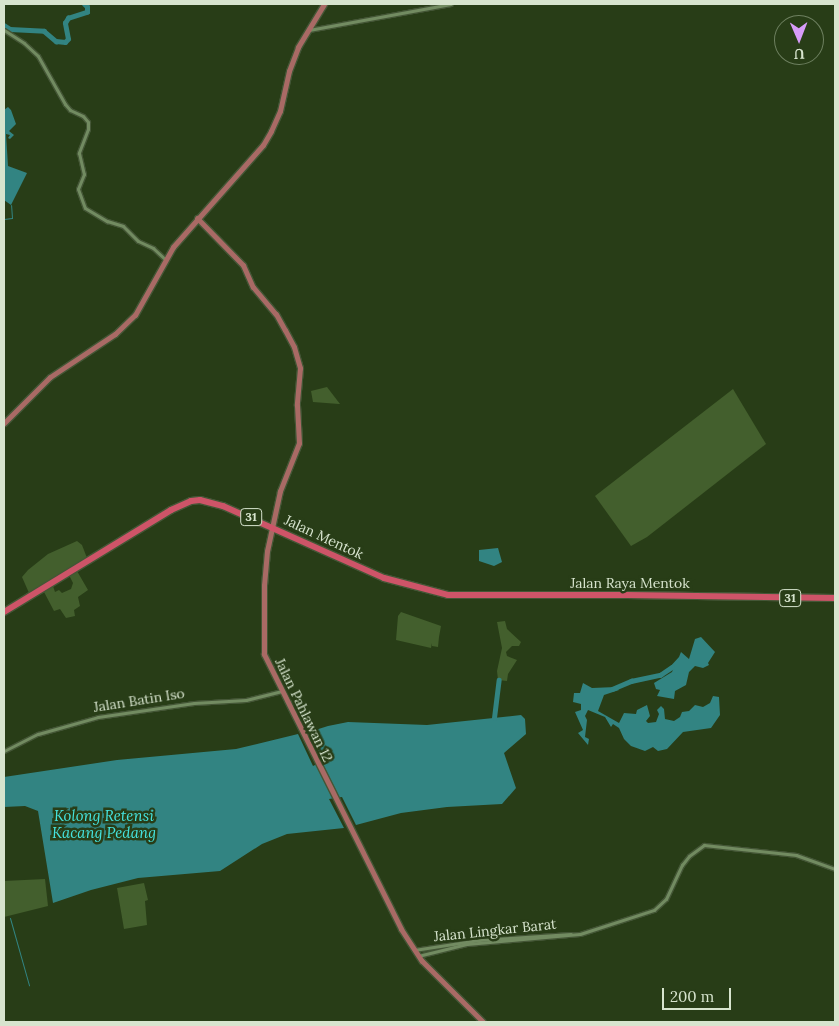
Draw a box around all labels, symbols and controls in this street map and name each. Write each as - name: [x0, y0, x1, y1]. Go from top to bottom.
- north arrow: [774, 15, 824, 65]
- text: U: [794, 45, 805, 63]
- road number: 31: [240, 508, 262, 526]
- street label: Jalan Mentok: [282, 511, 366, 563]
- street label: Jalan Raya Mentok: [570, 575, 690, 591]
- road number: 31: [779, 588, 801, 608]
- street label: Jalan Pahlawan 12: [272, 655, 336, 765]
- street label: Jalan Batin Iso: [92, 685, 186, 715]
- water label: Kolong Retensi Kacang Pedang: [52, 806, 156, 841]
- street label: Jalan Lingkar Barat: [433, 915, 557, 945]
- scale bar: [664, 978, 733, 1010]
- text: 200 m: [670, 987, 714, 1006]

